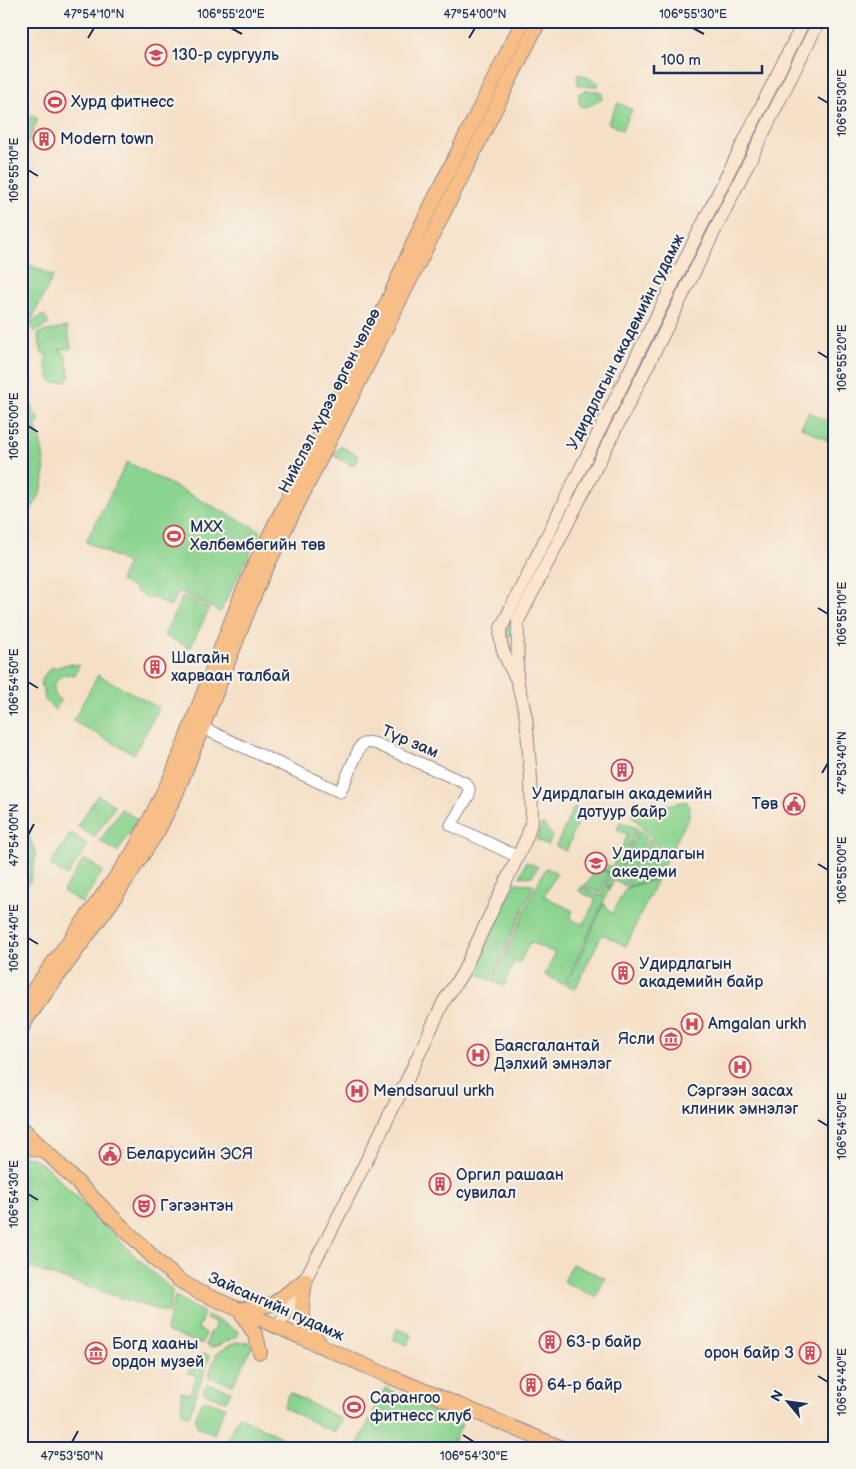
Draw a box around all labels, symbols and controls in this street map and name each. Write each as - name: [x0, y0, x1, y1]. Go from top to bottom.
- text: 47°54'10"N: [64, 7, 124, 22]
- text: 106°55'20"E: [197, 7, 265, 22]
- text: 47°54'00"N: [443, 7, 507, 22]
- text: 106°55'30"E: [659, 7, 727, 22]
- scale bar: [654, 42, 761, 74]
- school or university icon: 130-р сургууль: [144, 43, 168, 67]
- place label: 130-р сургууль: [172, 46, 279, 65]
- text: 100 m: [661, 51, 701, 70]
- text: 106°55'30"E: [835, 69, 850, 137]
- sports icon: Хурд фитнесс: [43, 90, 67, 114]
- place label: Хурд фитнесс: [71, 93, 174, 112]
- building icon: Modern town: [32, 127, 56, 151]
- place label: Modern town: [60, 130, 154, 149]
- text: 106°55'10"E: [7, 137, 22, 202]
- street label: Удирдлагын академийн гудамж: [563, 230, 689, 453]
- street label: Нийслэл хүрээ өргөн чөлөө: [275, 305, 385, 497]
- text: 106°55'20"E: [835, 324, 850, 392]
- text: 106°55'00"E: [7, 392, 22, 460]
- place label: МХХ Хөлбөмбөгийн төв: [190, 518, 326, 555]
- sports icon: МХХ Хөлбөмбөгийн төв: [162, 524, 186, 548]
- text: 106°55'10"E: [835, 581, 850, 646]
- text: 106°54'50"E: [7, 648, 22, 716]
- place label: Шагайн харваан талбай: [171, 649, 290, 686]
- building icon: Шагайн харваан талбай: [143, 655, 167, 679]
- street label: Түр зам: [379, 722, 441, 762]
- text: 47°53'40"N: [835, 731, 850, 795]
- building icon: Удирдлагын академийн дотуур байр: [610, 758, 634, 782]
- place label: Удирдлагын академийн дотуур байр: [532, 785, 712, 822]
- public building icon: Төв: [782, 792, 806, 816]
- place label: Төв: [751, 795, 779, 814]
- text: 47°54'00"N: [7, 803, 22, 867]
- text: 106°55'00"E: [835, 836, 850, 904]
- place label: Удирдлагын акедеми: [612, 845, 705, 882]
- school or university icon: Удирдлагын акедеми: [584, 851, 608, 875]
- text: 106°54'40"E: [7, 904, 22, 972]
- place label: Удирдлагын академийн байр: [639, 955, 763, 992]
- building icon: Удирдлагын академийн байр: [611, 961, 635, 985]
- hospital icon: Amgalan urkh: [680, 1012, 704, 1036]
- place label: Amgalan urkh: [708, 1015, 807, 1034]
- museum icon: Ясли: [659, 1027, 683, 1051]
- place label: Ясли: [618, 1030, 655, 1049]
- place label: Баясгалантай Дэлхий эмнэлэг: [494, 1037, 612, 1074]
- hospital icon: Баясгалантай Дэлхий эмнэлэг: [466, 1043, 490, 1067]
- hospital icon: Сэргээн засах клиник эмнэлэг: [728, 1055, 752, 1079]
- hospital icon: Mendsaruul urkh: [345, 1079, 369, 1103]
- place label: Mendsaruul urkh: [373, 1082, 494, 1101]
- place label: Сэргээн засах клиник эмнэлэг: [682, 1082, 798, 1119]
- text: 106°54'50"E: [835, 1092, 850, 1160]
- public building icon: Беларусийн ЭСЯ: [98, 1142, 122, 1166]
- place label: Беларусийн ЭСЯ: [126, 1145, 253, 1164]
- text: 106°54'30"E: [7, 1160, 22, 1228]
- place label: Оргил рашаан сувилал: [456, 1166, 564, 1203]
- building icon: Оргил рашаан сувилал: [428, 1172, 452, 1196]
- theatre icon: Гэгээнтэн: [132, 1194, 156, 1218]
- place label: Гэгээнтэн: [160, 1197, 234, 1216]
- street label: Зайсангийн гудамж: [205, 1269, 348, 1346]
- building icon: 63-р байр: [538, 1330, 562, 1354]
- place label: 63-р байр: [566, 1333, 641, 1352]
- place label: Богд хааны ордон музей: [112, 1335, 204, 1372]
- museum icon: Богд хааны ордон музей: [84, 1341, 108, 1365]
- building icon: орон байр 3: [798, 1341, 822, 1365]
- place label: орон байр 3: [704, 1344, 794, 1363]
- text: 106°54'40"E: [835, 1348, 850, 1416]
- building icon: 64-р байр: [519, 1373, 543, 1397]
- place label: 64-р байр: [547, 1376, 622, 1395]
- north arrow: [764, 1376, 814, 1426]
- text: N: [767, 1387, 787, 1405]
- place label: Сарангоо фитнесс клуб: [370, 1389, 472, 1426]
- sports icon: Сарангоо фитнесс клуб: [342, 1395, 366, 1419]
- text: 47°53'50"N: [40, 1449, 104, 1464]
- text: 106°54'30"E: [440, 1449, 508, 1464]

